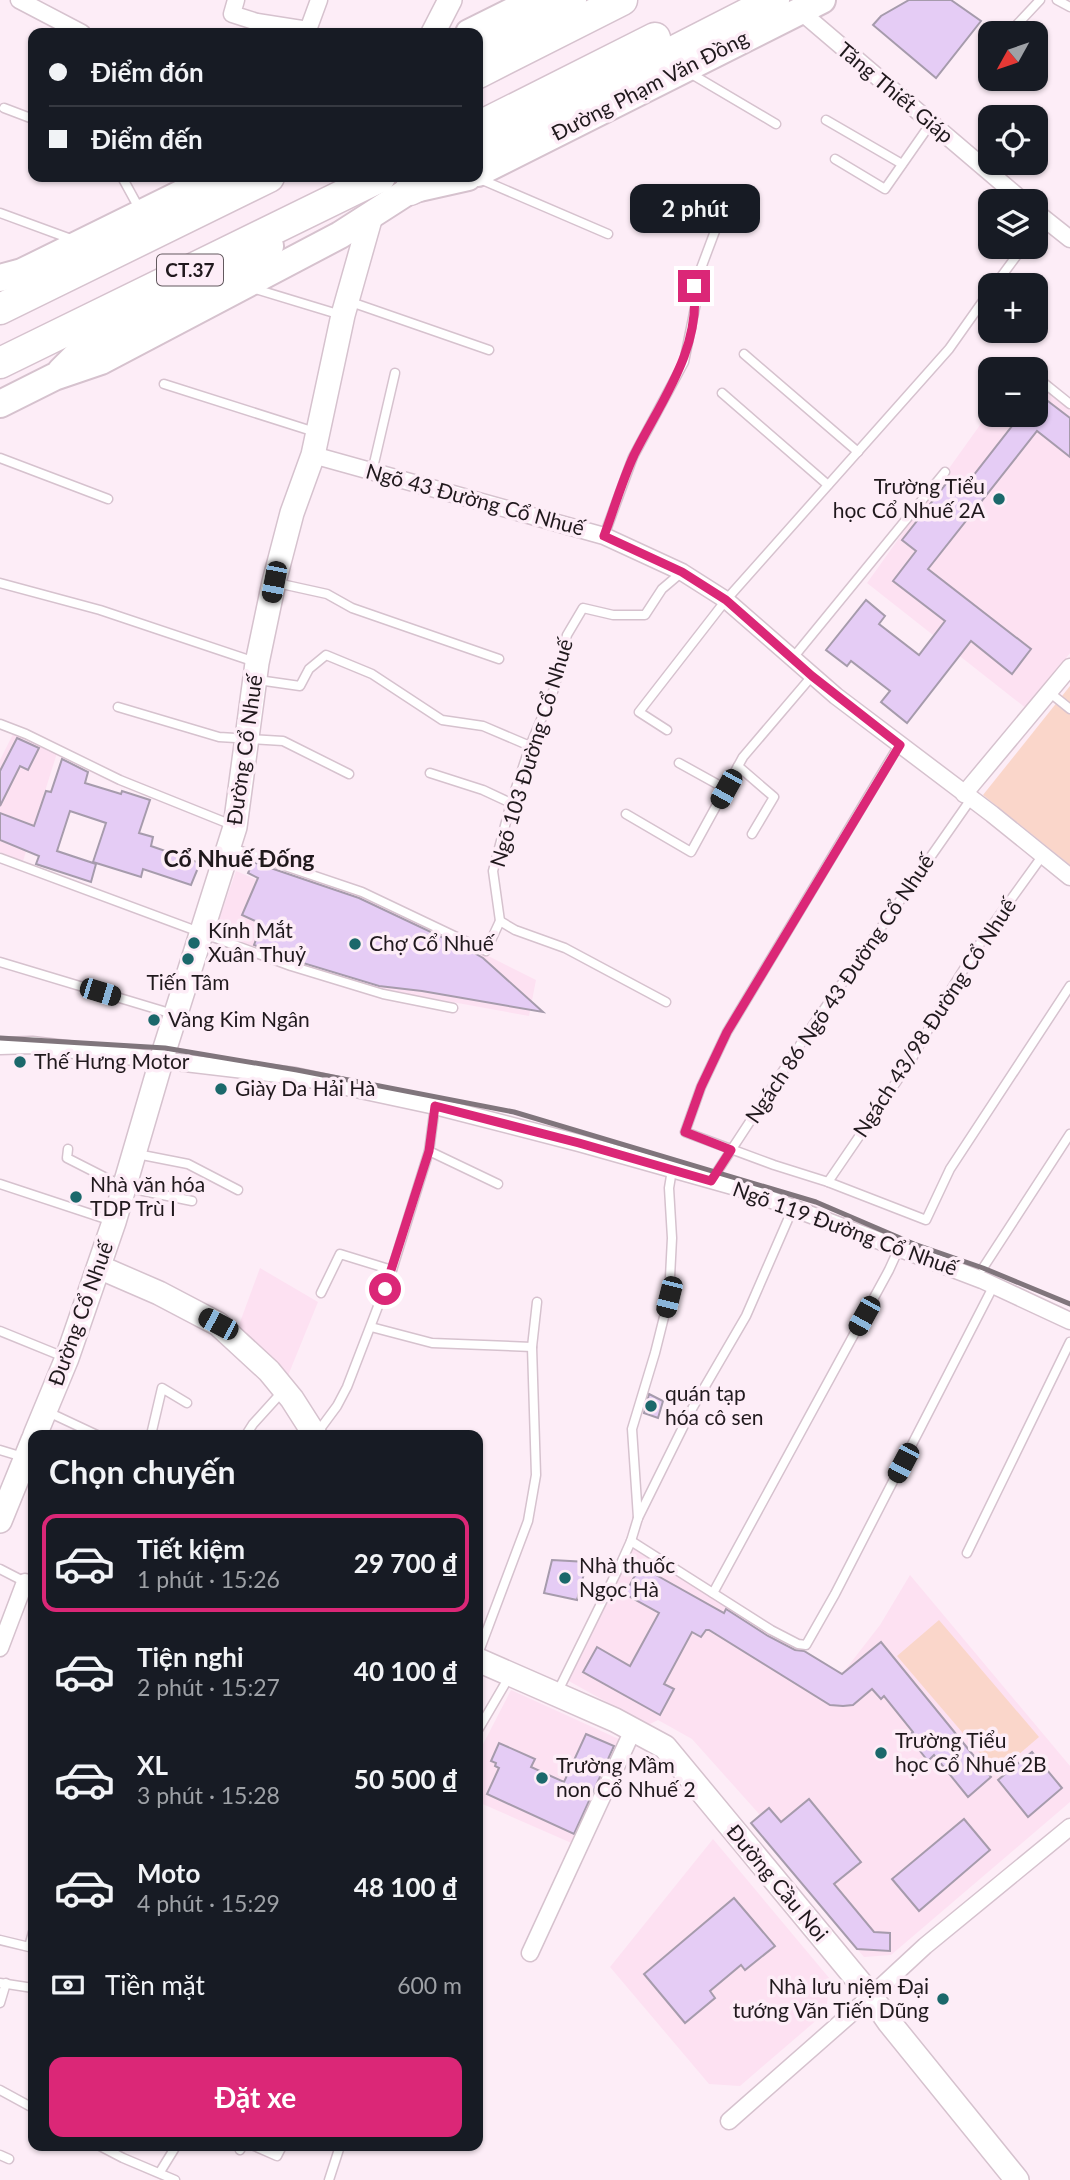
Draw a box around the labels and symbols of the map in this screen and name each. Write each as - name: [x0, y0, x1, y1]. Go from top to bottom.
- north arrow: [978, 21, 1048, 91]
- street label: Đường Phạm Văn Đồng: [547, 24, 752, 145]
- street label: Tăng Thiết Giáp: [833, 36, 959, 148]
- callout: 2 phút: [629, 184, 759, 233]
- road number: CT.37: [157, 254, 223, 286]
- route end: [678, 270, 710, 302]
- street label: Ngõ 43 Đường Cổ Nhuế: [363, 457, 589, 540]
- place label: Trường Tiểu học Cổ Nhuế 2A: [833, 473, 986, 522]
- marker: Trường Tiểu học Cổ Nhuế 2A: [991, 491, 1007, 507]
- car: [260, 559, 289, 605]
- street label: Ngõ 103 Đường Cổ Nhuế: [484, 634, 578, 870]
- street label: Đường Cổ Nhuế: [221, 671, 267, 827]
- car: [707, 766, 746, 812]
- district label: Cổ Nhuế Đống: [163, 844, 315, 872]
- street label: Ngách 86 Ngõ 43 Đường Cổ Nhuế: [739, 847, 939, 1127]
- street label: Ngách 43/98 Đường Cổ Nhuế: [847, 892, 1021, 1141]
- place label: Kính Mắt Xuân Thuỷ: [208, 917, 306, 966]
- place label: Chợ Cổ Nhuế: [369, 930, 496, 955]
- marker: Kính Mắt Xuân Thuỷ: [186, 935, 202, 951]
- marker: Chợ Cổ Nhuế: [347, 936, 363, 952]
- marker: Tiến Tâm: [180, 951, 196, 967]
- place label: Tiến Tâm: [146, 969, 230, 994]
- car: [77, 976, 124, 1008]
- place label: Vàng Kim Ngân: [168, 1006, 310, 1031]
- marker: Vàng Kim Ngân: [146, 1012, 162, 1028]
- place label: Thế Hưng Motor: [34, 1048, 190, 1073]
- marker: Thế Hưng Motor: [12, 1054, 28, 1070]
- place label: Giày Da Hải Hà: [235, 1075, 375, 1100]
- marker: Giày Da Hải Hà: [213, 1081, 229, 1097]
- place label: Nhà văn hóa TDP Trù I: [90, 1171, 205, 1220]
- street label: Ngõ 119 Đường Cổ Nhuế: [730, 1175, 963, 1281]
- marker: Nhà văn hóa TDP Trù I: [68, 1189, 84, 1205]
- street label: Đường Cổ Nhuế: [42, 1236, 118, 1389]
- route start: [369, 1273, 401, 1305]
- car: [654, 1274, 685, 1320]
- car: [845, 1293, 884, 1339]
- car: [195, 1305, 242, 1343]
- place label: quán tạp hóa cô sen: [665, 1380, 763, 1429]
- marker: quán tạp hóa cô sen: [643, 1398, 659, 1414]
- car: [884, 1440, 923, 1486]
- place label: Nhà thuốc Ngọc Hà: [579, 1552, 675, 1601]
- marker: Nhà thuốc Ngọc Hà: [557, 1570, 573, 1586]
- place label: Trường Tiểu học Cổ Nhuế 2B: [895, 1727, 1047, 1776]
- marker: Trường Tiểu học Cổ Nhuế 2B: [873, 1745, 889, 1761]
- place label: Trường Mầm non Cổ Nhuế 2: [556, 1752, 696, 1801]
- marker: Trường Mầm non Cổ Nhuế 2: [534, 1770, 550, 1786]
- street label: Đường Cầu Noi: [722, 1819, 834, 1945]
- place label: Nhà lưu niệm Đại tướng Văn Tiến Dũng: [733, 1973, 929, 2022]
- marker: Nhà lưu niệm Đại tướng Văn Tiến Dũng: [935, 1991, 951, 2007]

